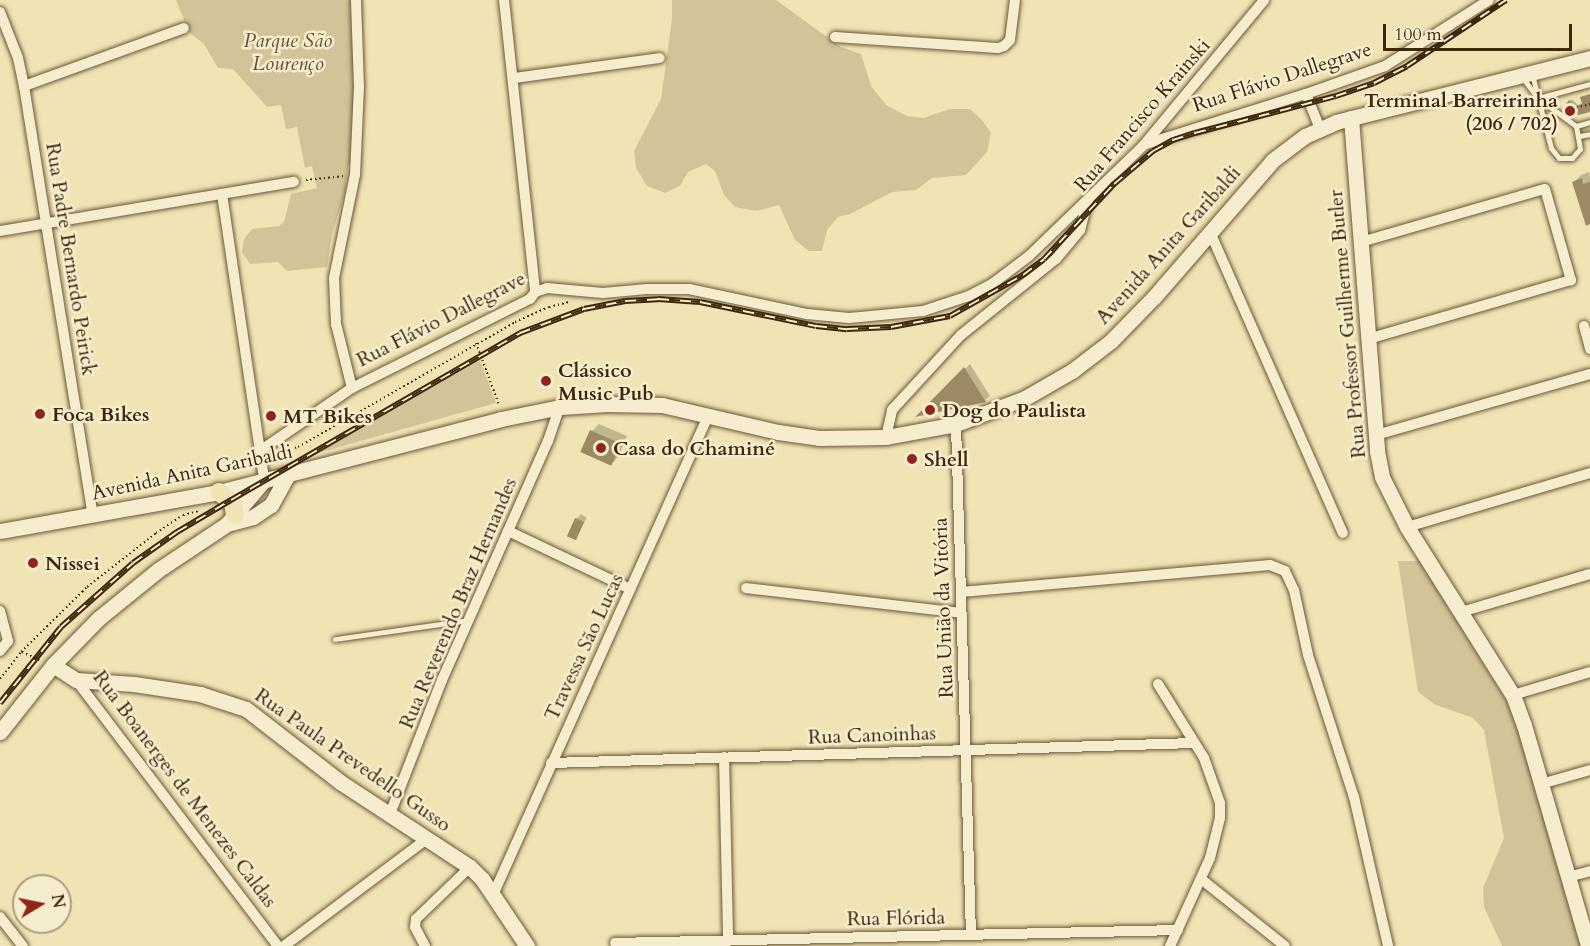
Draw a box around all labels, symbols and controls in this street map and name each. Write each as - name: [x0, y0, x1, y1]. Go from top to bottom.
- scale bar: [1386, 12, 1575, 50]
- text: 100 m: [1394, 22, 1442, 47]
- park label: Parque São Lourenço: [244, 28, 332, 75]
- street label: Rua Francisco Krainski: [1069, 33, 1215, 197]
- street label: Rua Flávio Dallegrave: [1190, 37, 1374, 117]
- place label: Terminal Barreirinha (206 / 702): [1364, 88, 1558, 135]
- marker: Terminal Barreirinha (206 / 702): [1563, 104, 1577, 118]
- street label: Rua Padre Bernardo Peirick: [41, 141, 101, 377]
- street label: Avenida Anita Garibaldi: [1091, 161, 1245, 329]
- street label: Rua Professor Guilherme Butler: [1323, 189, 1371, 459]
- street label: Rua Flávio Dallegrave: [353, 266, 529, 372]
- place label: Clássico Music Pub: [558, 358, 654, 405]
- marker: Clássico Music Pub: [539, 374, 553, 388]
- place label: Dog do Paulista: [942, 398, 1086, 422]
- place label: Foca Bikes: [52, 402, 149, 426]
- marker: Dog do Paulista: [923, 403, 937, 417]
- place label: MT Bikes: [283, 404, 372, 428]
- marker: Foca Bikes: [33, 407, 47, 421]
- marker: MT Bikes: [264, 409, 278, 423]
- place label: Casa do Chaminé: [613, 436, 775, 460]
- street label: Avenida Anita Garibaldi: [89, 439, 295, 505]
- marker: Casa do Chaminé: [594, 441, 608, 455]
- place label: Shell: [924, 447, 969, 471]
- marker: Shell: [905, 452, 919, 466]
- street label: Rua Reverendo Braz Hernandes: [394, 474, 522, 732]
- street label: Rua União da Vitória: [928, 517, 958, 699]
- place label: Nissei: [45, 551, 100, 575]
- marker: Nissei: [26, 556, 40, 570]
- street label: Travessa São Lucas: [539, 570, 629, 724]
- street label: Rua Boanerges de Menezes Caldas: [88, 666, 282, 912]
- street label: Rua Paula Prevedello Gusso: [250, 683, 456, 837]
- street label: Rua Canoinhas: [807, 721, 937, 749]
- north arrow: [12, 874, 72, 934]
- text: N: [46, 892, 70, 910]
- street label: Rua Flórida: [847, 905, 945, 931]

